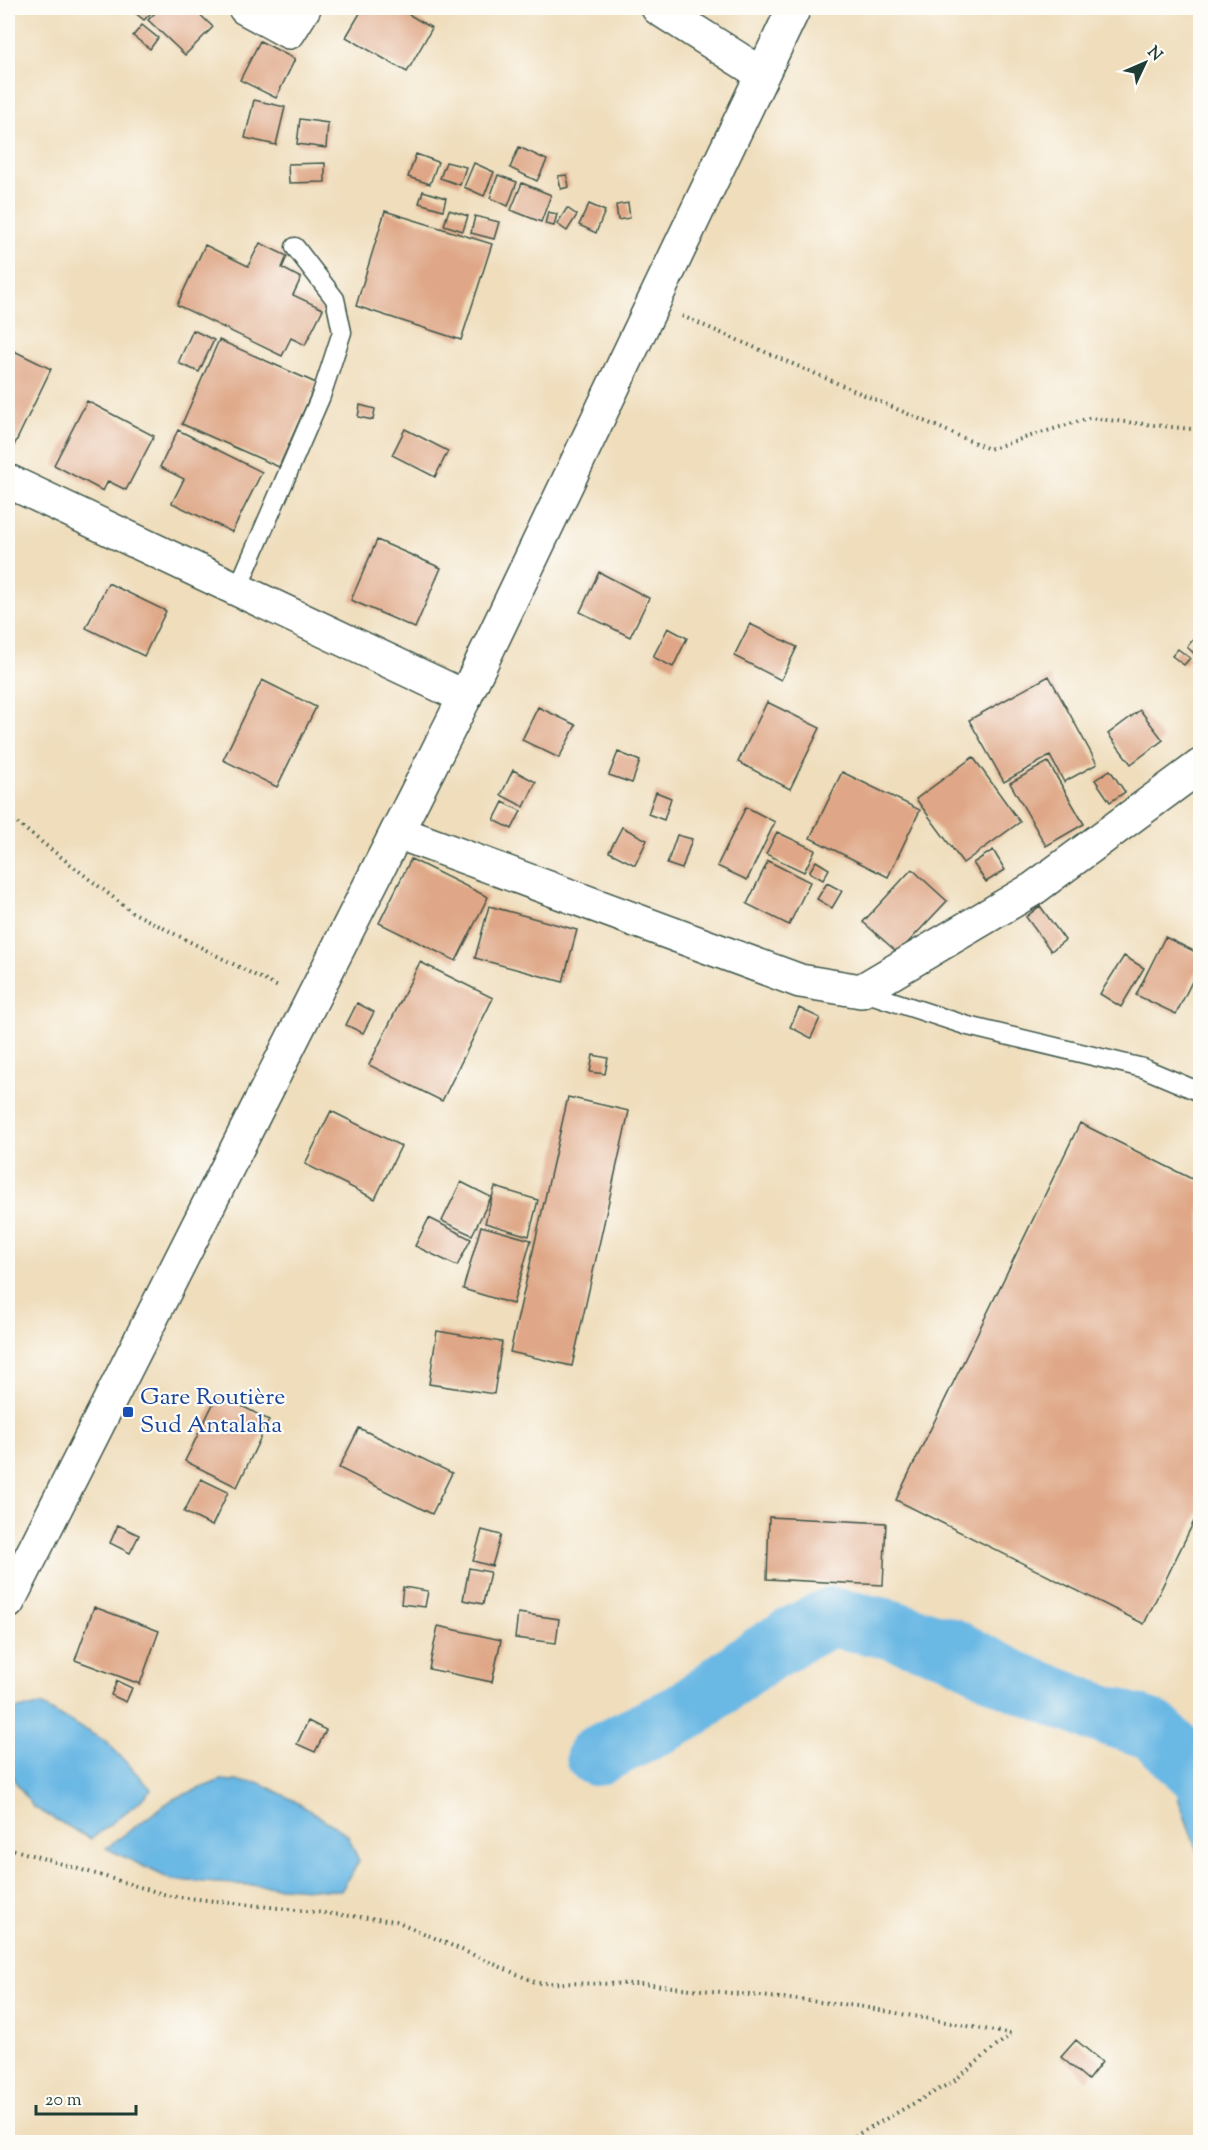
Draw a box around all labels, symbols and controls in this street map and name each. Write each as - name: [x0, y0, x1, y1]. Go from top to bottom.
- north arrow: [1115, 33, 1175, 93]
- text: N: [1141, 42, 1167, 67]
- place label: Gare Routière Sud Antalaha: [140, 1381, 285, 1443]
- marker: Gare Routière Sud Antalaha: [121, 1405, 135, 1419]
- scale bar: [36, 2078, 136, 2116]
- text: 20 m: [45, 2088, 82, 2114]

